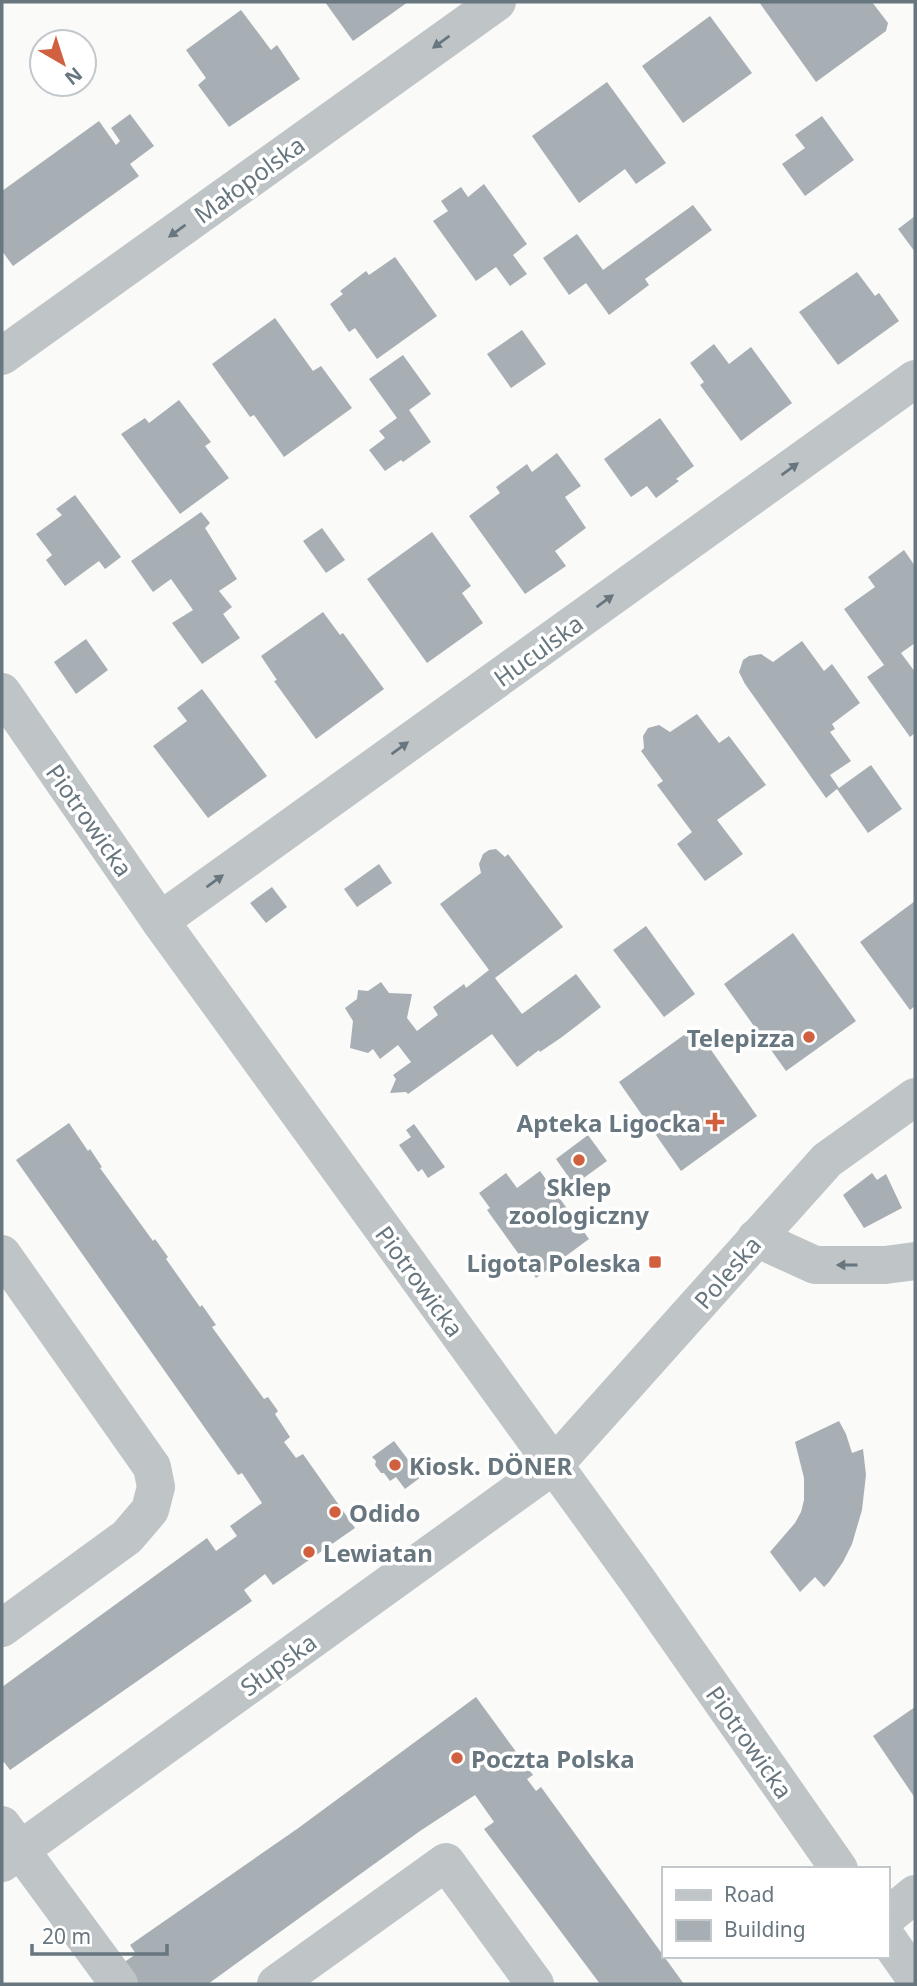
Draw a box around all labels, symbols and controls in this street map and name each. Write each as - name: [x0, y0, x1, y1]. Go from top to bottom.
- north arrow: [28, 28, 98, 98]
- one-way arrow: [432, 34, 450, 48]
- text: N: [60, 61, 88, 91]
- street label: Małopolska: [187, 128, 311, 230]
- one-way arrow: [168, 224, 186, 238]
- one-way arrow: [781, 462, 799, 476]
- one-way arrow: [596, 595, 614, 609]
- street label: Huculska: [487, 606, 589, 694]
- one-way arrow: [391, 741, 409, 755]
- street label: Piotrowicka: [39, 757, 141, 883]
- one-way arrow: [206, 874, 224, 888]
- place label: Telepizza: [687, 1021, 795, 1054]
- marker: Telepizza: [801, 1029, 817, 1045]
- place label: Apteka Ligocka: [517, 1106, 701, 1139]
- marker: Apteka Ligocka: [707, 1114, 723, 1130]
- marker: Sklep zoologiczny: [571, 1152, 587, 1168]
- place label: Sklep zoologiczny: [509, 1170, 649, 1231]
- street label: Piotrowicka: [368, 1219, 472, 1343]
- street label: Poleska: [686, 1229, 768, 1315]
- place label: Ligota Poleska: [467, 1246, 641, 1279]
- marker: Ligota Poleska: [647, 1254, 663, 1270]
- one-way arrow: [836, 1259, 858, 1271]
- place label: Kiosk. DÖNER: [409, 1449, 573, 1482]
- marker: Kiosk. DÖNER: [387, 1457, 403, 1473]
- place label: Odido: [349, 1496, 421, 1529]
- marker: Odido: [327, 1504, 343, 1520]
- place label: Lewiatan: [323, 1536, 433, 1569]
- marker: Lewiatan: [301, 1544, 317, 1560]
- street label: Słupska: [233, 1625, 323, 1703]
- street label: Piotrowicka: [699, 1679, 801, 1805]
- place label: Poczta Polska: [471, 1742, 635, 1775]
- marker: Poczta Polska: [449, 1750, 465, 1766]
- legend: [662, 1867, 889, 1958]
- text: Road: [724, 1880, 774, 1908]
- scale bar: [32, 1912, 166, 1956]
- text: Building: [724, 1915, 806, 1943]
- text: 20 m: [42, 1922, 91, 1950]

